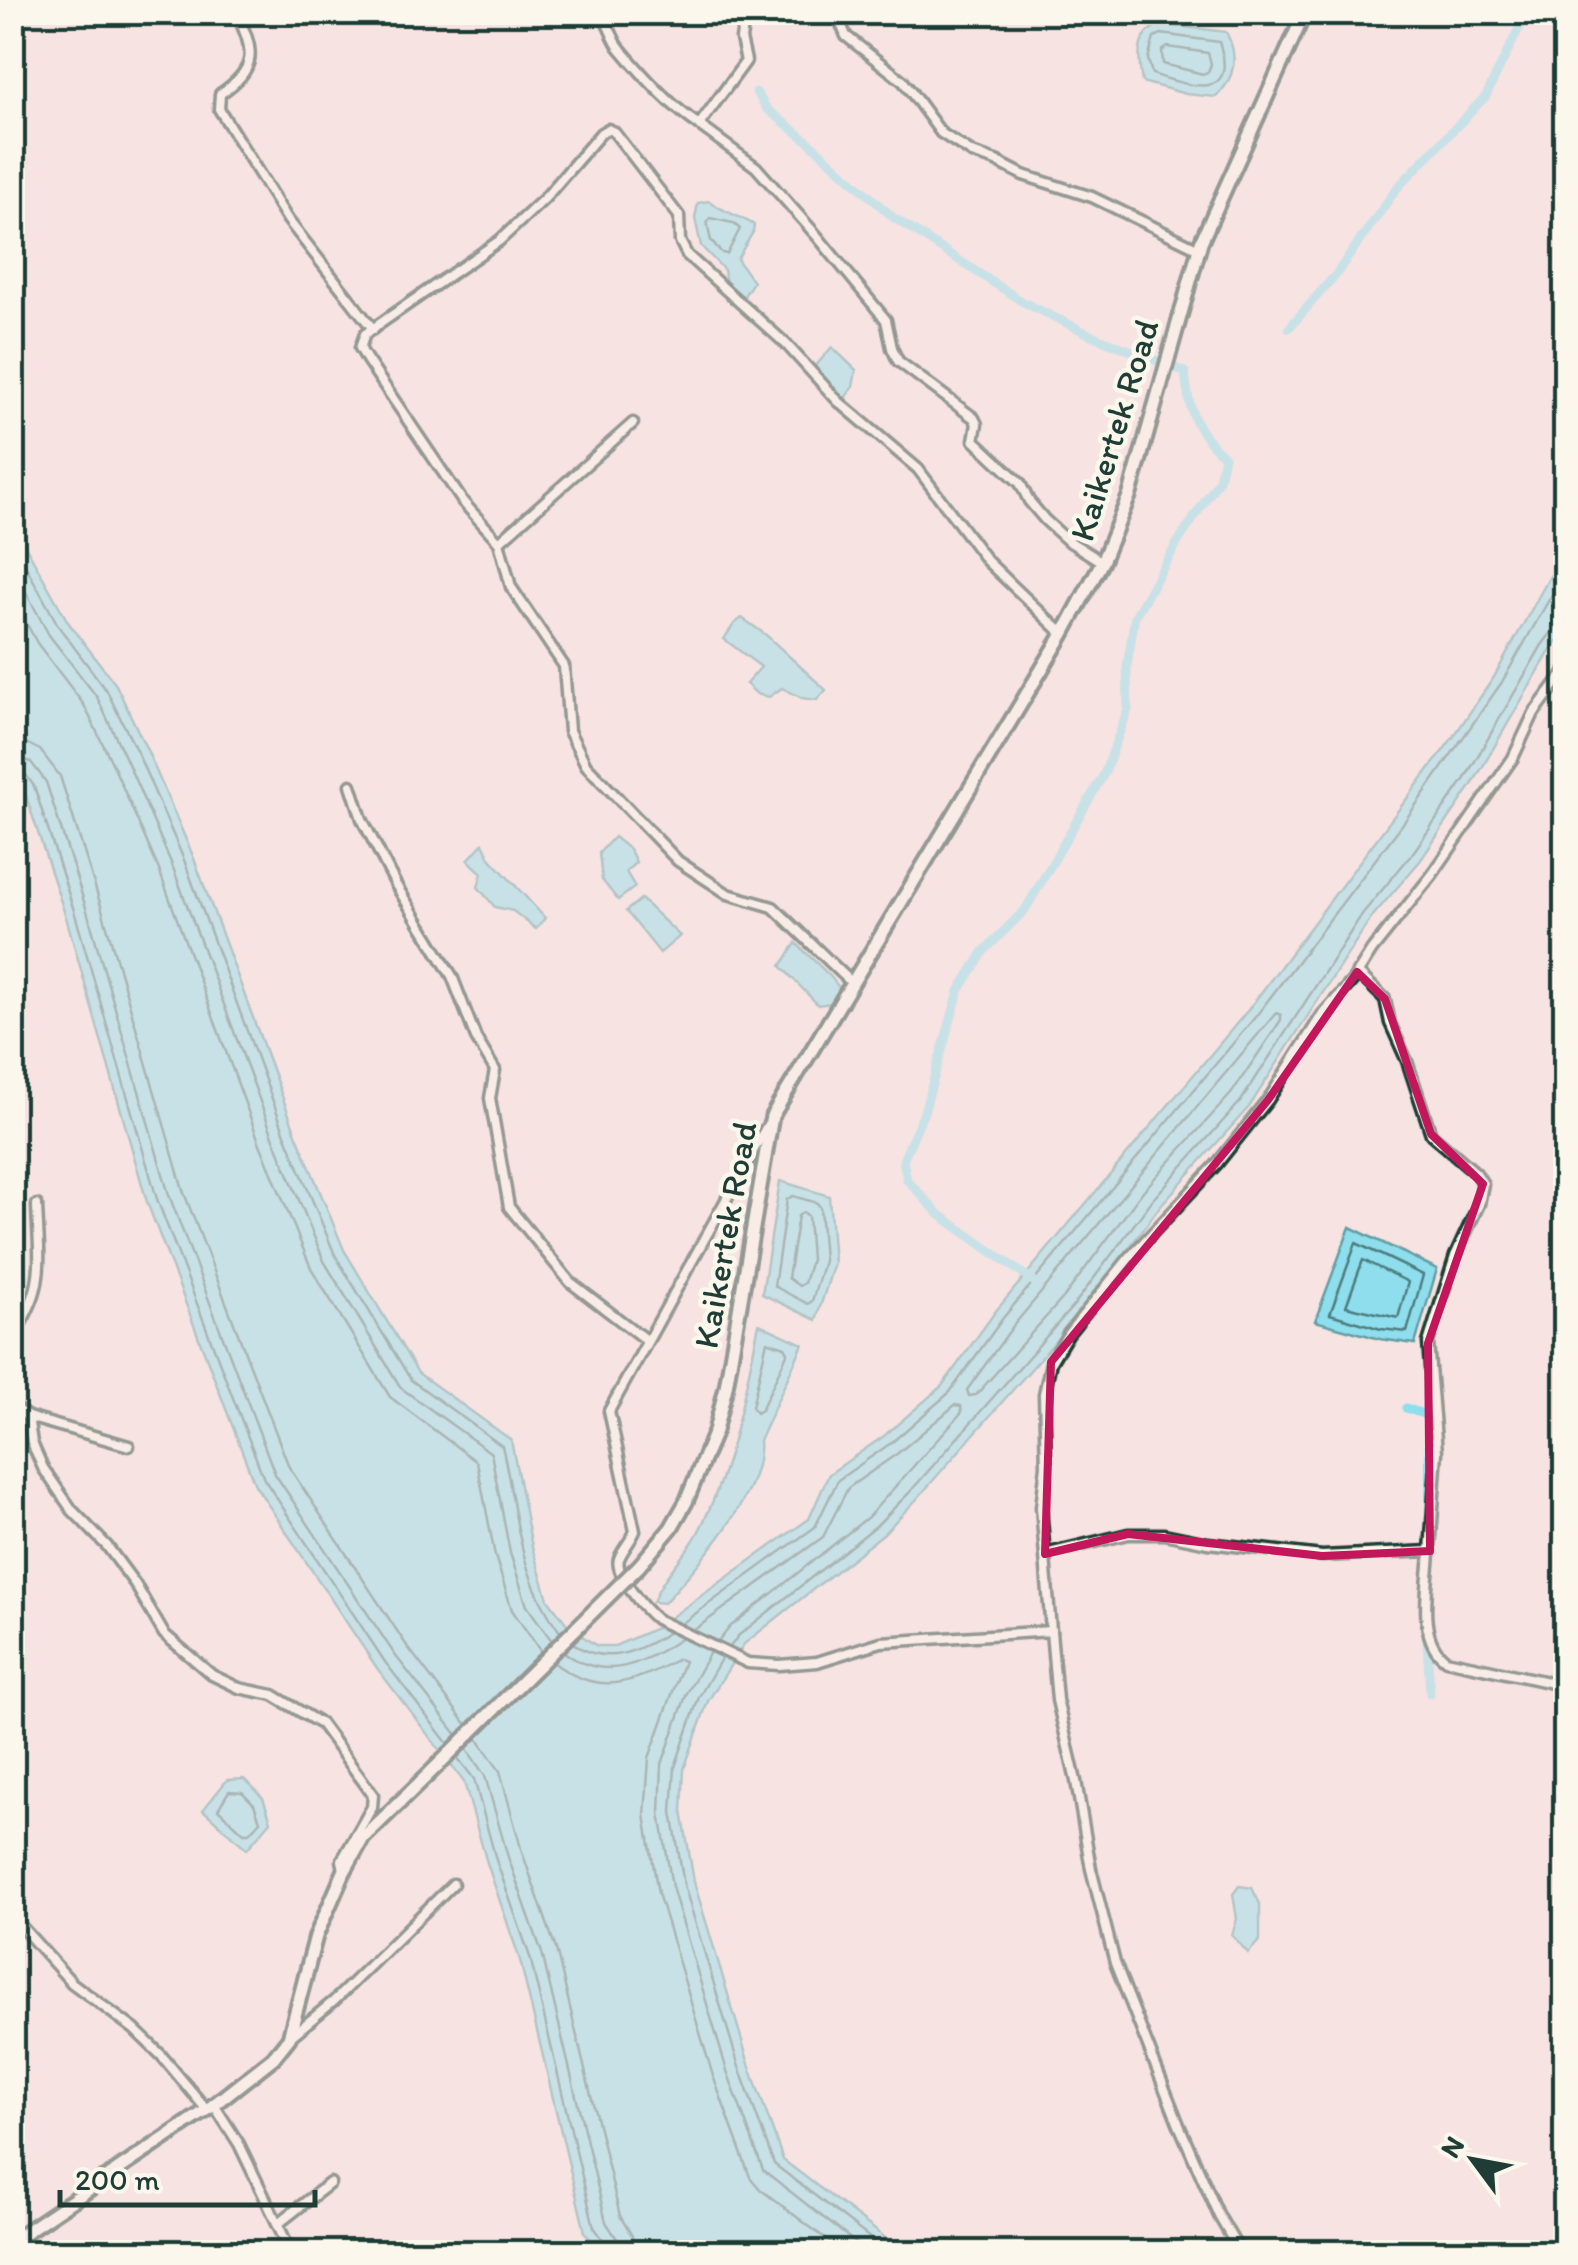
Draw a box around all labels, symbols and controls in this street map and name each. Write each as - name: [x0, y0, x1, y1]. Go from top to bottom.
- street label: Kaikertek Road: [1060, 314, 1168, 546]
- street label: Kaikertek Road: [684, 1118, 766, 1352]
- north arrow: [1423, 2110, 1523, 2210]
- text: N: [1432, 2130, 1471, 2164]
- scale bar: [60, 2145, 315, 2207]
- text: 200 m: [75, 2161, 160, 2198]

